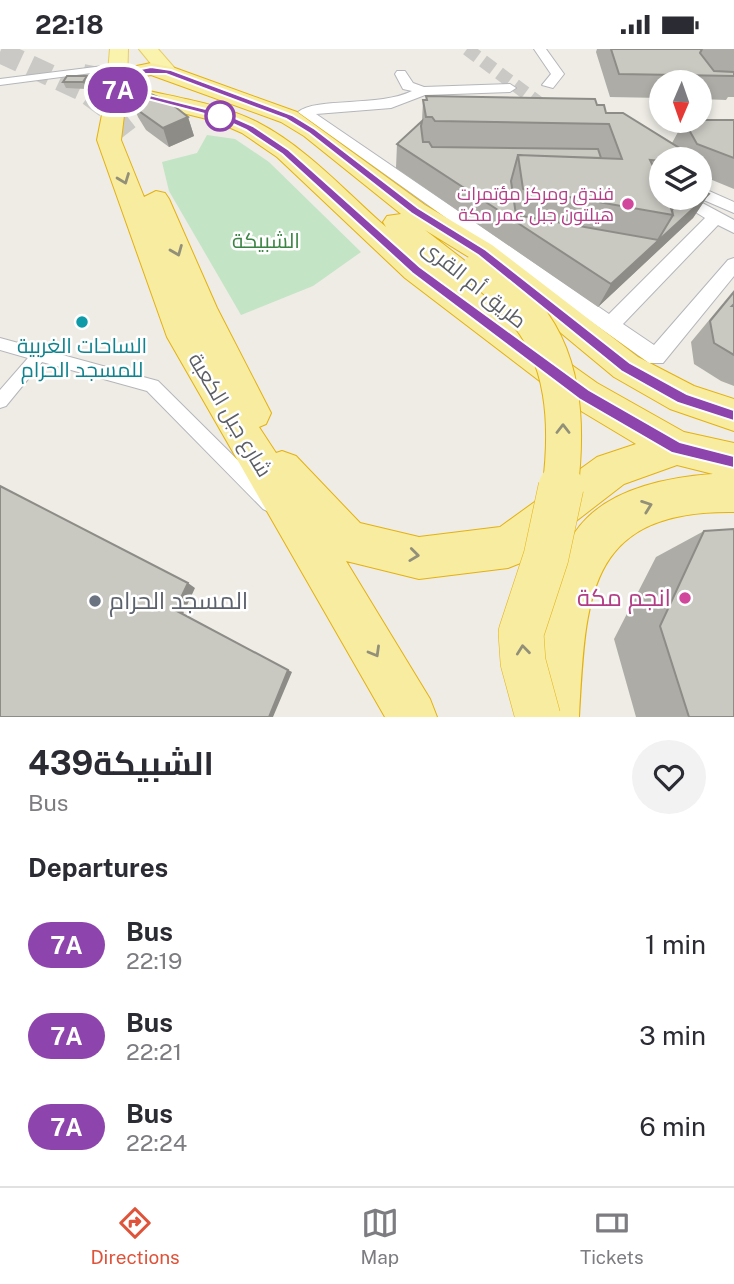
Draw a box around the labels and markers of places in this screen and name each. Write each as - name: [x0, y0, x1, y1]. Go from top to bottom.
- unlabelled marker: [205, 101, 235, 131]
- place label: فندق ومركز مؤتمرات هيلتون جبل عمر مكة: [457, 183, 614, 226]
- marker: فندق ومركز مؤتمرات هيلتون جبل عمر مكة: [620, 196, 636, 212]
- marker: الساحات الغربية للمسجد الحرام: [74, 314, 90, 330]
- place label: الساحات الغربية للمسجد الحرام: [17, 333, 147, 384]
- place label: انجم مكة: [577, 583, 671, 614]
- place label: المسجد الحرام: [109, 586, 248, 617]
- marker: انجم مكة: [677, 590, 693, 606]
- marker: المسجد الحرام: [87, 593, 103, 609]

